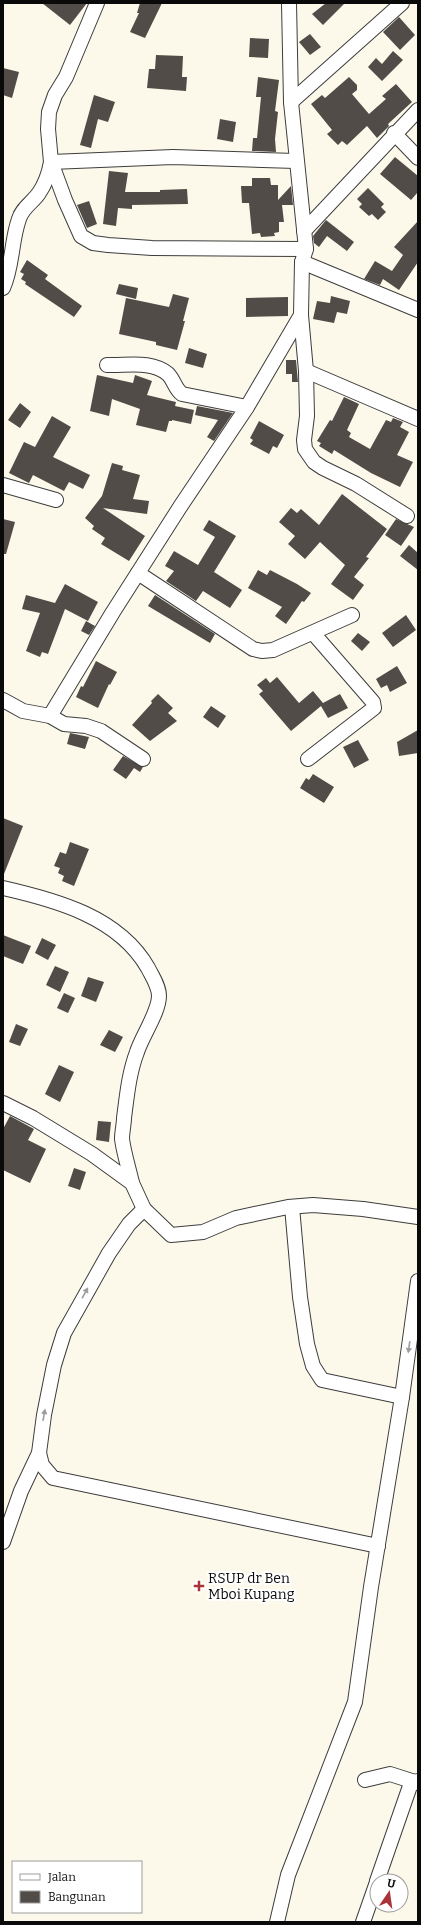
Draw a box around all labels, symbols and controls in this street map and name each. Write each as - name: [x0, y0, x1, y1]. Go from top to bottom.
- one-way arrow: [82, 1287, 89, 1298]
- one-way arrow: [406, 1341, 412, 1353]
- one-way arrow: [41, 1409, 47, 1421]
- place label: RSUP dr Ben Mboi Kupang: [208, 1570, 295, 1603]
- marker: RSUP dr Ben Mboi Kupang: [193, 1580, 205, 1592]
- legend: [12, 1861, 142, 1913]
- text: Jalan: [47, 1870, 76, 1884]
- north arrow: [369, 1873, 409, 1913]
- text: U: [386, 1876, 397, 1891]
- text: Bangunan: [48, 1890, 106, 1904]

